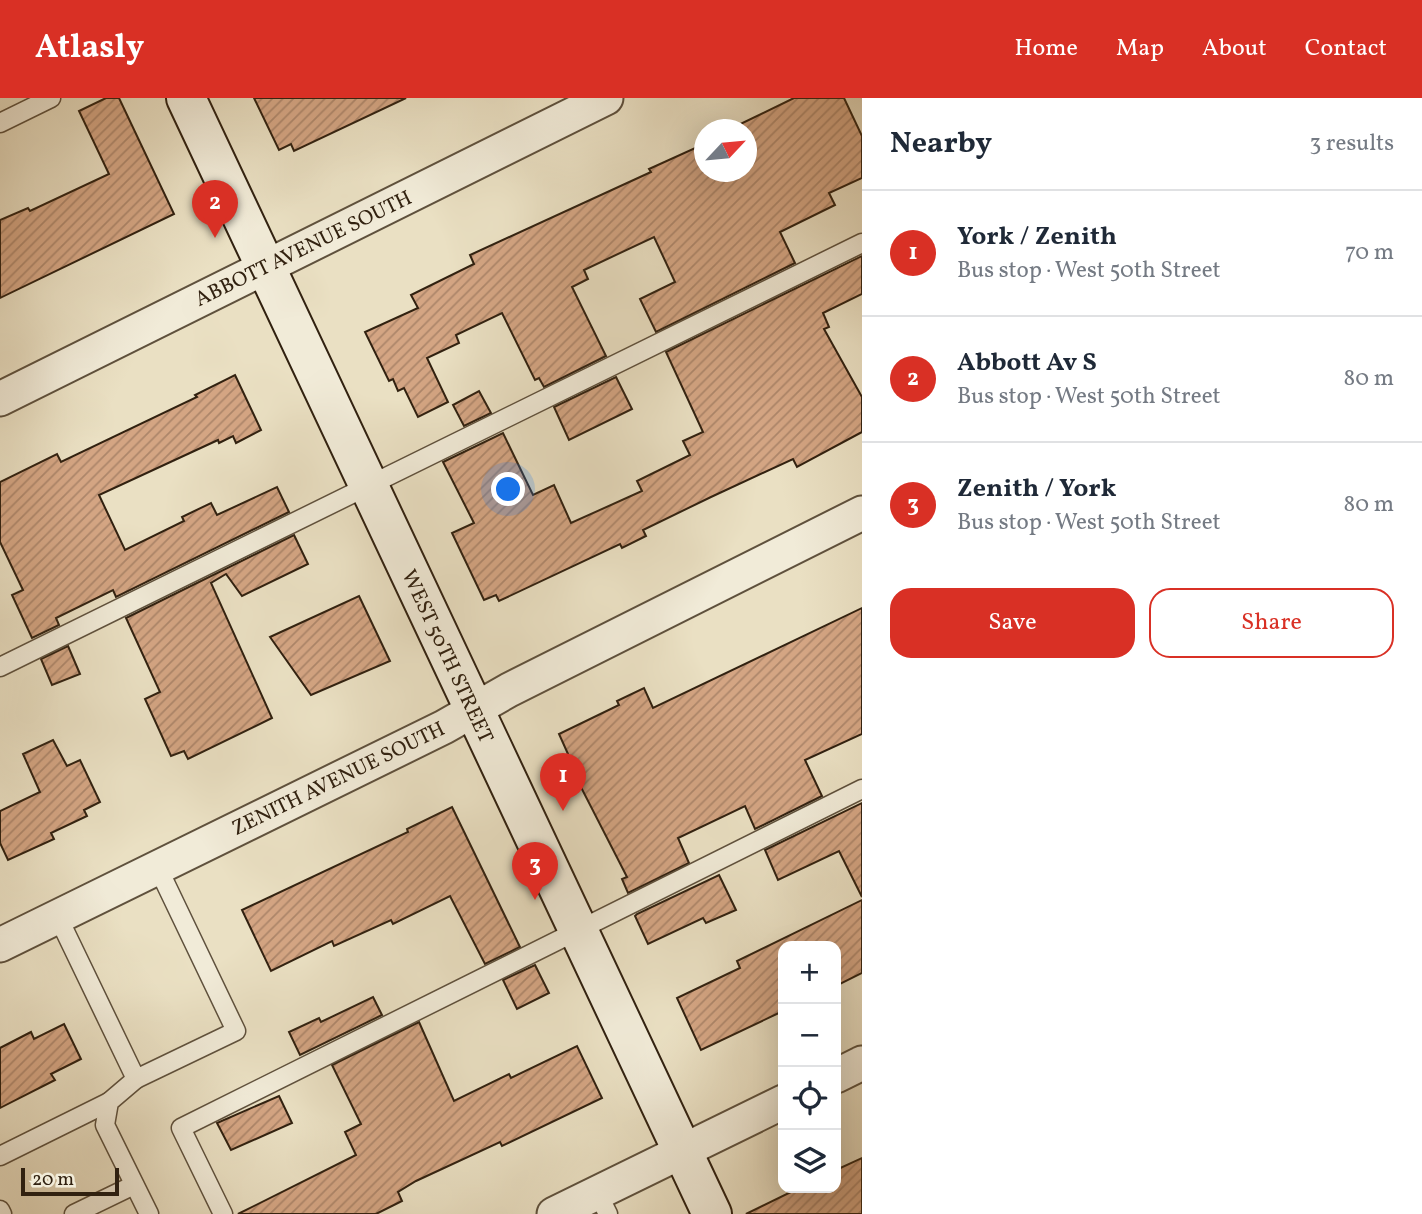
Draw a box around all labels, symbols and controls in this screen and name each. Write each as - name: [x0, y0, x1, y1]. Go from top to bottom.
- text: Atlasly: [35, 26, 144, 72]
- text: Home: [1014, 32, 1078, 66]
- text: Map: [1116, 32, 1164, 66]
- text: About: [1202, 32, 1267, 66]
- text: Contact: [1305, 32, 1387, 66]
- north arrow: [694, 119, 757, 182]
- text: Nearby: [890, 123, 992, 165]
- text: 3 results: [1309, 128, 1394, 160]
- pin: 2: [192, 180, 238, 238]
- street label: ABBOTT AVENUE SOUTH: [190, 184, 417, 315]
- text: York / Zenith: [957, 219, 1117, 255]
- text: 1: [908, 237, 918, 269]
- text: 70 m: [1345, 237, 1394, 269]
- text: Bus stop · West 50th Street: [957, 255, 1221, 287]
- text: Abbott Av S: [957, 345, 1097, 381]
- text: 2: [907, 363, 919, 395]
- text: 80 m: [1344, 363, 1394, 395]
- text: Bus stop · West 50th Street: [957, 381, 1221, 413]
- text: Zenith / York: [957, 471, 1116, 507]
- your location: [491, 472, 525, 506]
- text: 3: [907, 489, 919, 521]
- text: 80 m: [1344, 489, 1394, 521]
- text: Bus stop · West 50th Street: [957, 507, 1221, 539]
- street label: WEST 50TH STREET: [394, 565, 500, 748]
- button: Save: [890, 588, 1135, 658]
- button: Share: [1149, 588, 1394, 658]
- street label: ZENITH AVENUE SOUTH: [227, 715, 450, 844]
- pin: 1: [540, 753, 586, 811]
- pin: 3: [512, 842, 558, 900]
- map controls: [778, 941, 841, 1193]
- button: +: [778, 941, 841, 1004]
- button: −: [778, 1004, 841, 1067]
- button: locate: [778, 1067, 841, 1130]
- button: layers: [778, 1130, 841, 1193]
- scale bar: [21, 1165, 119, 1197]
- text: 20 m: [32, 1167, 74, 1193]

